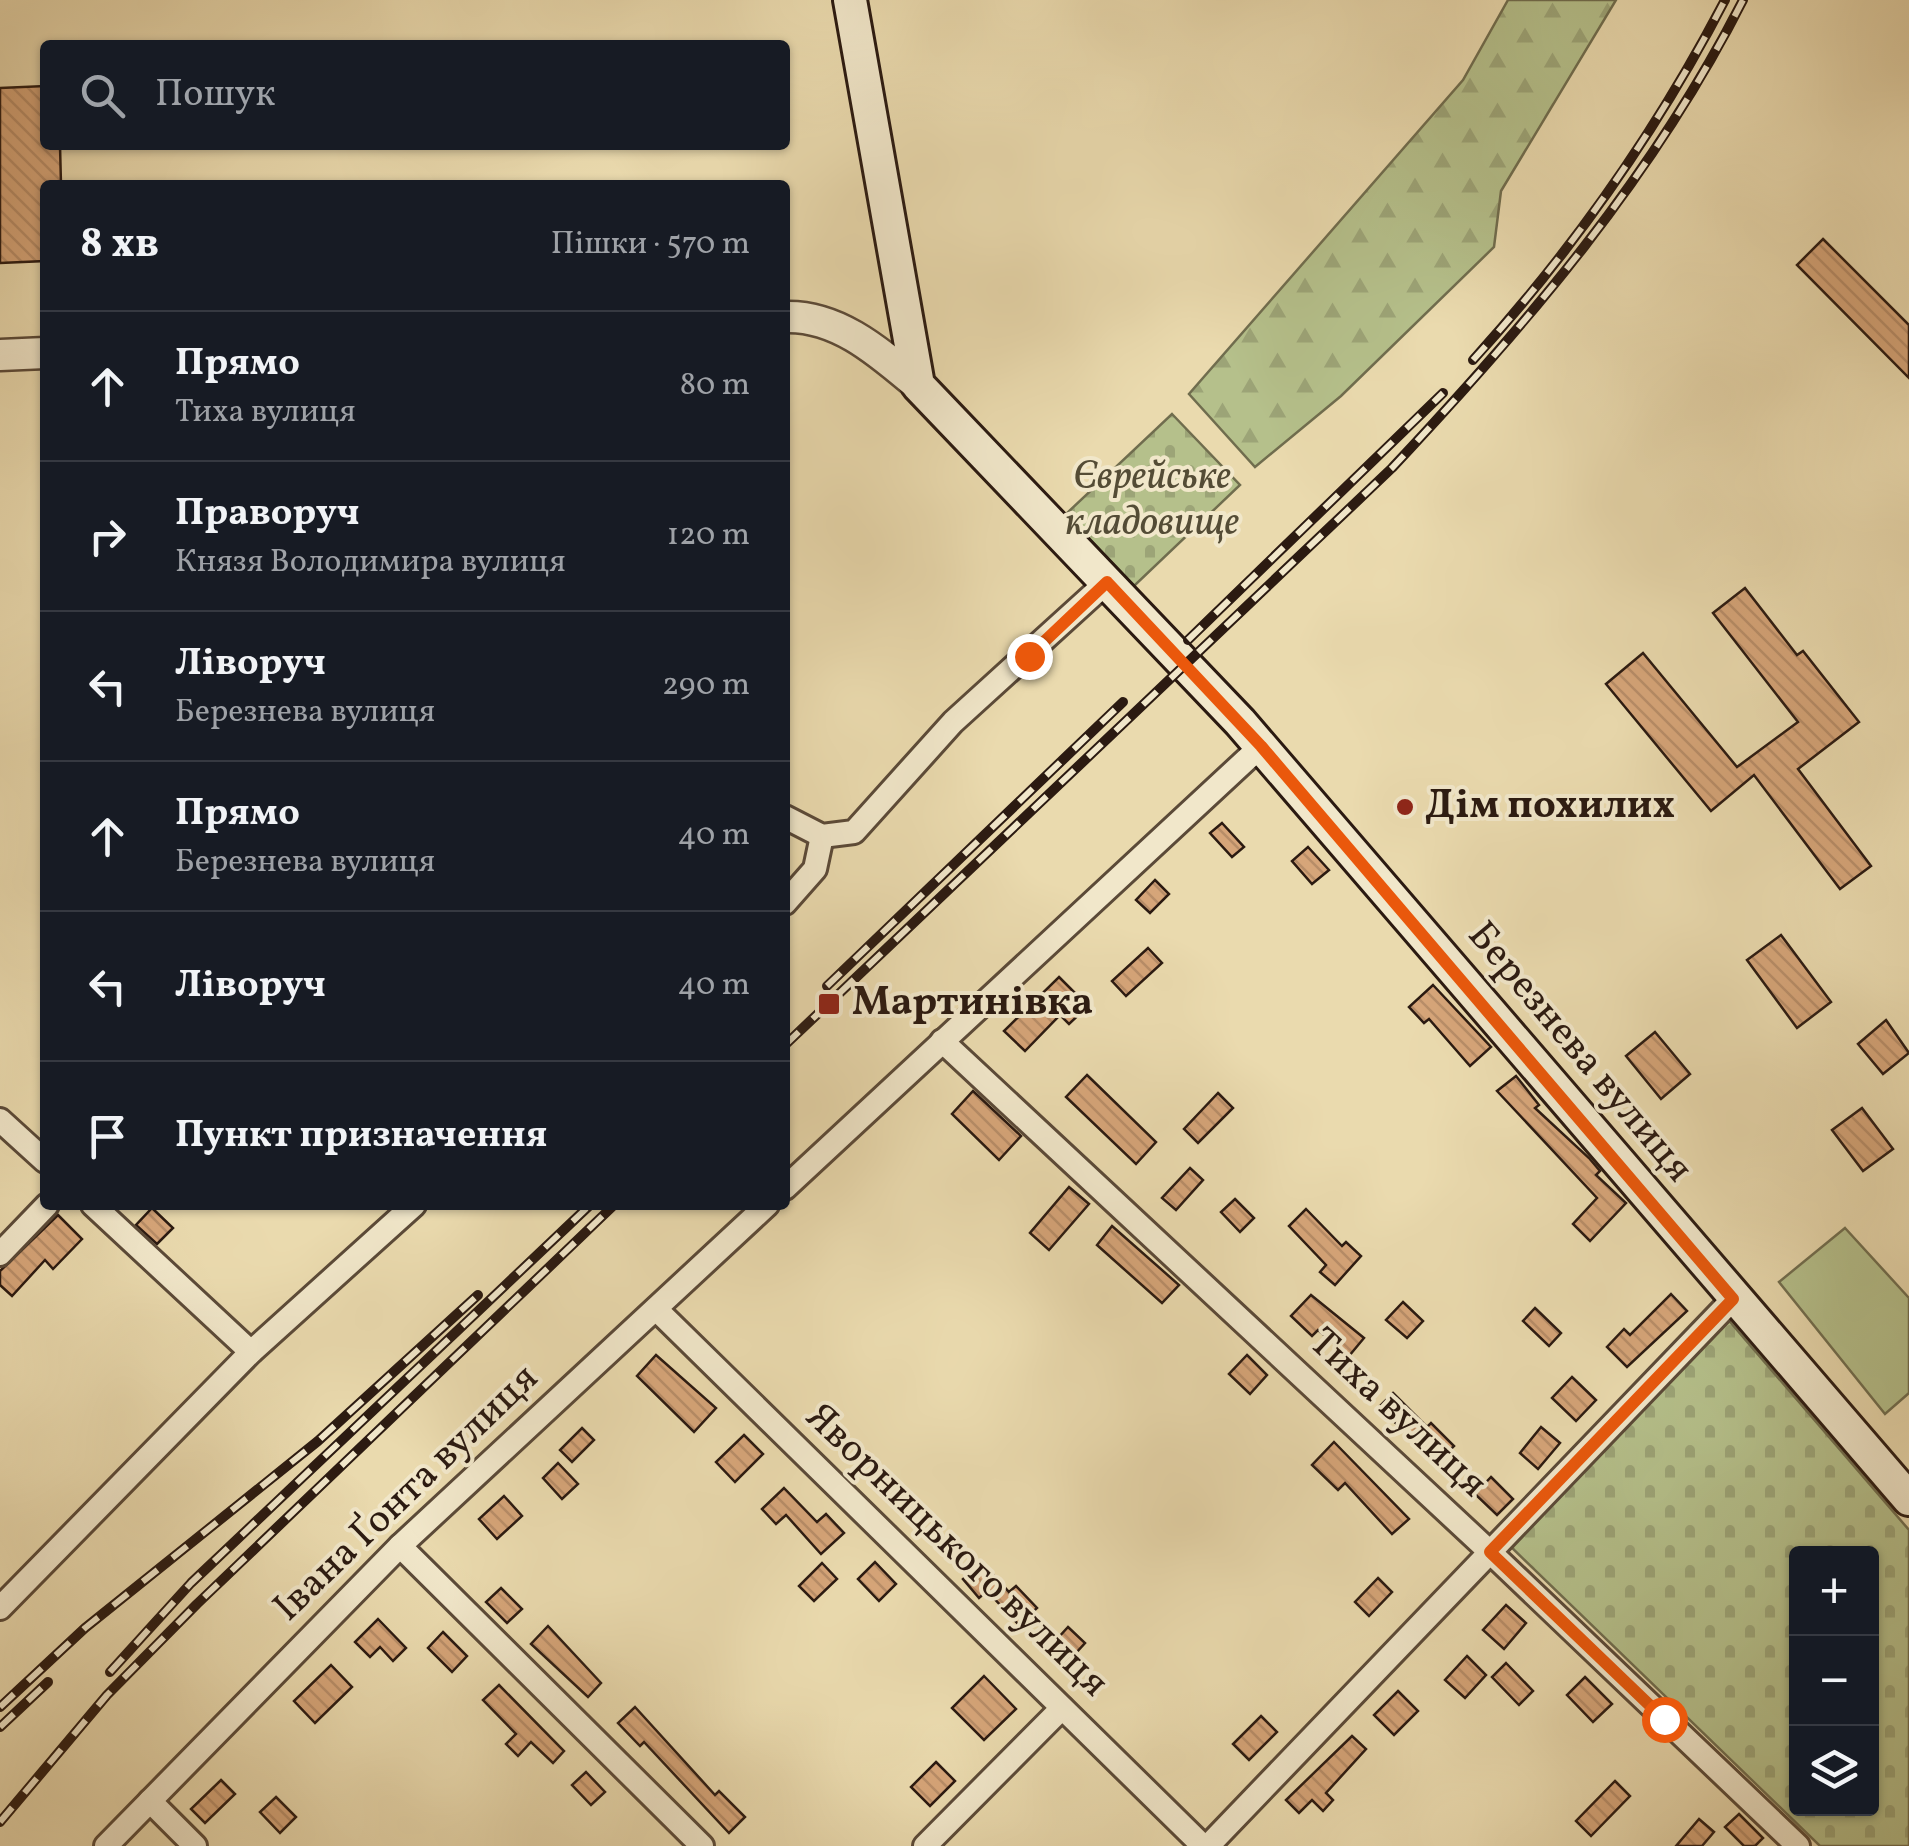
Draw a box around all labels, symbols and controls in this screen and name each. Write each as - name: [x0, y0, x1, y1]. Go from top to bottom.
- search box: [40, 40, 790, 150]
- icon: search: [75, 68, 130, 123]
- text: Пошук: [155, 69, 275, 122]
- text: 8 хв: [80, 216, 159, 275]
- text: Пішки · 570 m: [551, 223, 750, 267]
- text: Прямо: [175, 338, 300, 391]
- icon: ahead: [80, 359, 135, 414]
- text: 80 m: [680, 364, 750, 408]
- text: Тиха вулиця: [175, 391, 356, 435]
- park label: Єврейське кладовище: [1065, 450, 1240, 552]
- text: Праворуч: [175, 488, 360, 541]
- icon: right: [80, 509, 135, 564]
- text: 120 m: [667, 514, 750, 558]
- text: Князя Володимира вулиця: [175, 541, 566, 585]
- route end: [1007, 634, 1053, 680]
- text: Ліворуч: [175, 638, 326, 691]
- icon: left: [80, 659, 135, 714]
- text: 290 m: [662, 664, 750, 708]
- text: Березнева вулиця: [175, 691, 435, 735]
- place label: Дiм похилих: [1425, 779, 1675, 835]
- text: Прямо: [175, 788, 300, 841]
- marker: Дiм похилих: [1394, 796, 1416, 818]
- icon: ahead: [80, 809, 135, 864]
- text: 40 m: [678, 814, 750, 858]
- text: Березнева вулиця: [175, 841, 435, 885]
- street label: Березнева вулиця: [1453, 910, 1705, 1196]
- icon: left: [80, 959, 135, 1014]
- text: Ліворуч: [175, 960, 326, 1013]
- text: 40 m: [678, 964, 750, 1008]
- place label: Мартинівка: [852, 976, 1093, 1032]
- marker: Мартинівка: [816, 991, 842, 1017]
- icon: arrive: [80, 1109, 135, 1164]
- text: Пункт призначення: [175, 1110, 547, 1163]
- street label: Тиха вулиця: [1295, 1316, 1499, 1512]
- street label: Івана Ґонта вулиця: [262, 1353, 552, 1635]
- street label: Яворницького вулиця: [792, 1391, 1120, 1711]
- map controls: [1789, 1546, 1879, 1816]
- button: +: [1789, 1546, 1879, 1636]
- button: −: [1789, 1636, 1879, 1726]
- route start: [1642, 1697, 1688, 1743]
- button: layers: [1789, 1726, 1879, 1816]

